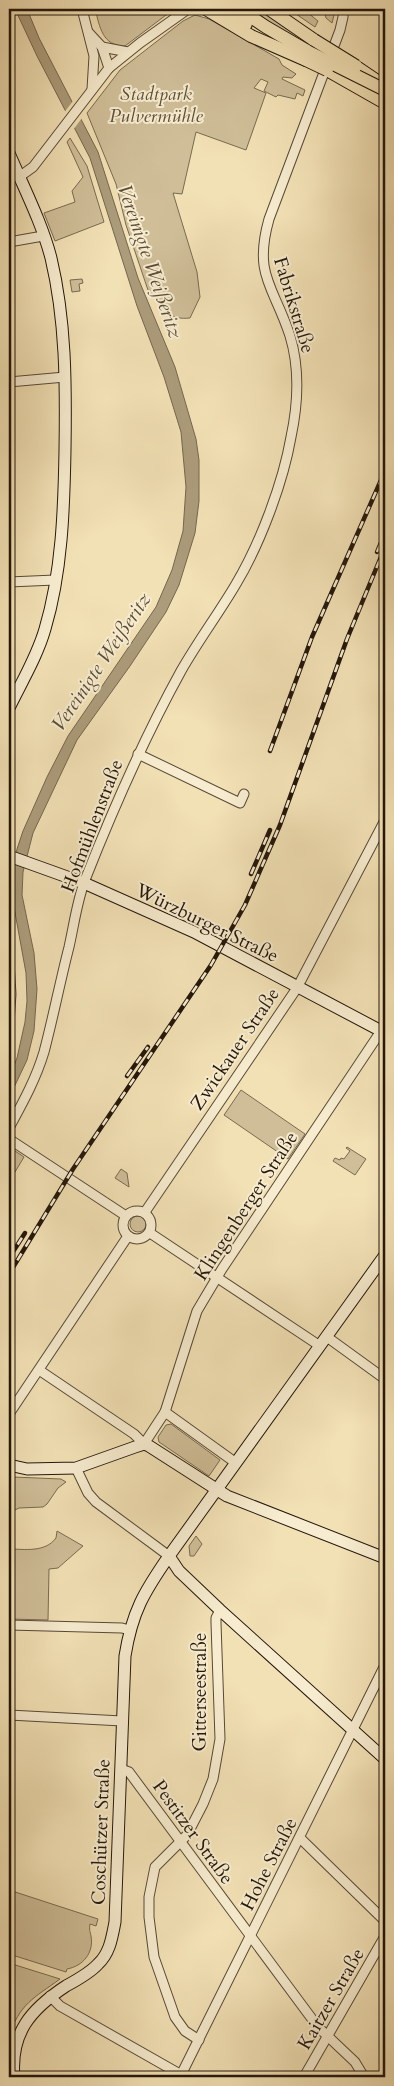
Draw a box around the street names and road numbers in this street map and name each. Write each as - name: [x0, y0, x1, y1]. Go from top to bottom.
- street label: Fabrikstraße: [267, 254, 321, 356]
- street label: Hofmühlenstraße: [55, 756, 129, 896]
- street label: Würzburger Straße: [130, 877, 283, 969]
- street label: Zwickauer Straße: [184, 983, 286, 1115]
- street label: Klingenberger Straße: [188, 1126, 304, 1286]
- street label: Gitterseestraße: [187, 1632, 213, 1752]
- street label: Coschützer Straße: [85, 1758, 117, 1906]
- street label: Pestitzer Straße: [146, 1774, 240, 1890]
- street label: Hohe Straße: [235, 1813, 303, 1915]
- street label: Kaitzer Straße: [291, 1943, 371, 2055]

